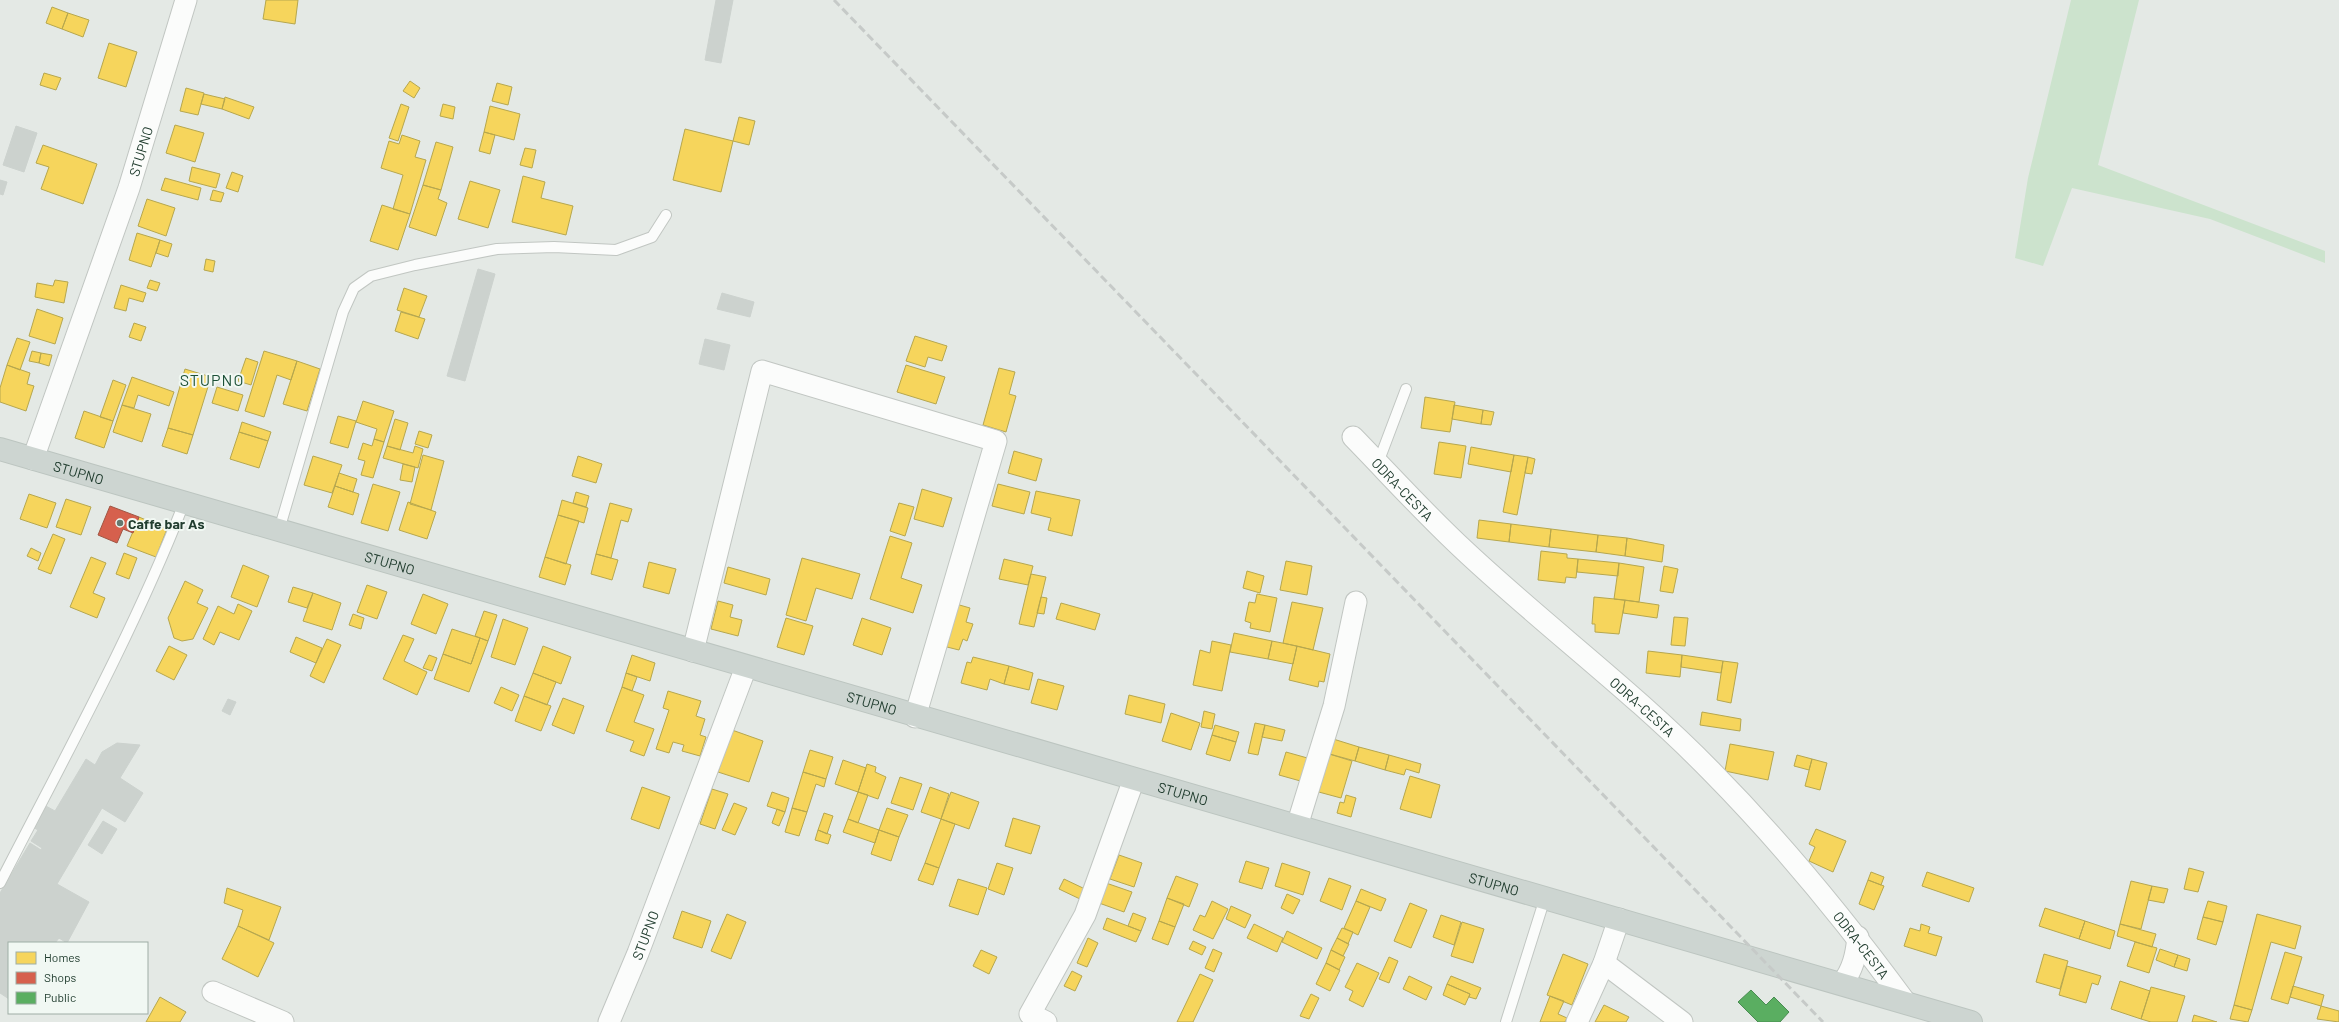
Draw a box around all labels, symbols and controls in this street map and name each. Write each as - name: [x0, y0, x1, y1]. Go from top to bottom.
- street label: STUPNO: [125, 124, 156, 178]
- district label: STUPNO: [180, 370, 244, 389]
- street label: ODRA-CESTA: [1369, 454, 1437, 524]
- street label: STUPNO: [52, 457, 106, 487]
- place label: Caffe bar As: [128, 515, 204, 532]
- marker: Caffe bar As: [115, 518, 125, 528]
- street label: STUPNO: [363, 547, 417, 578]
- street label: ODRA-CESTA: [1607, 673, 1679, 740]
- street label: STUPNO: [845, 687, 899, 718]
- street label: STUPNO: [1156, 778, 1210, 808]
- street label: STUPNO: [1467, 868, 1521, 899]
- street label: ODRA-CESTA: [1830, 907, 1894, 982]
- street label: STUPNO: [628, 908, 662, 962]
- legend: [8, 942, 148, 1014]
- text: Homes: [44, 950, 81, 964]
- text: Shops: [44, 970, 77, 984]
- text: Public: [44, 990, 76, 1004]

